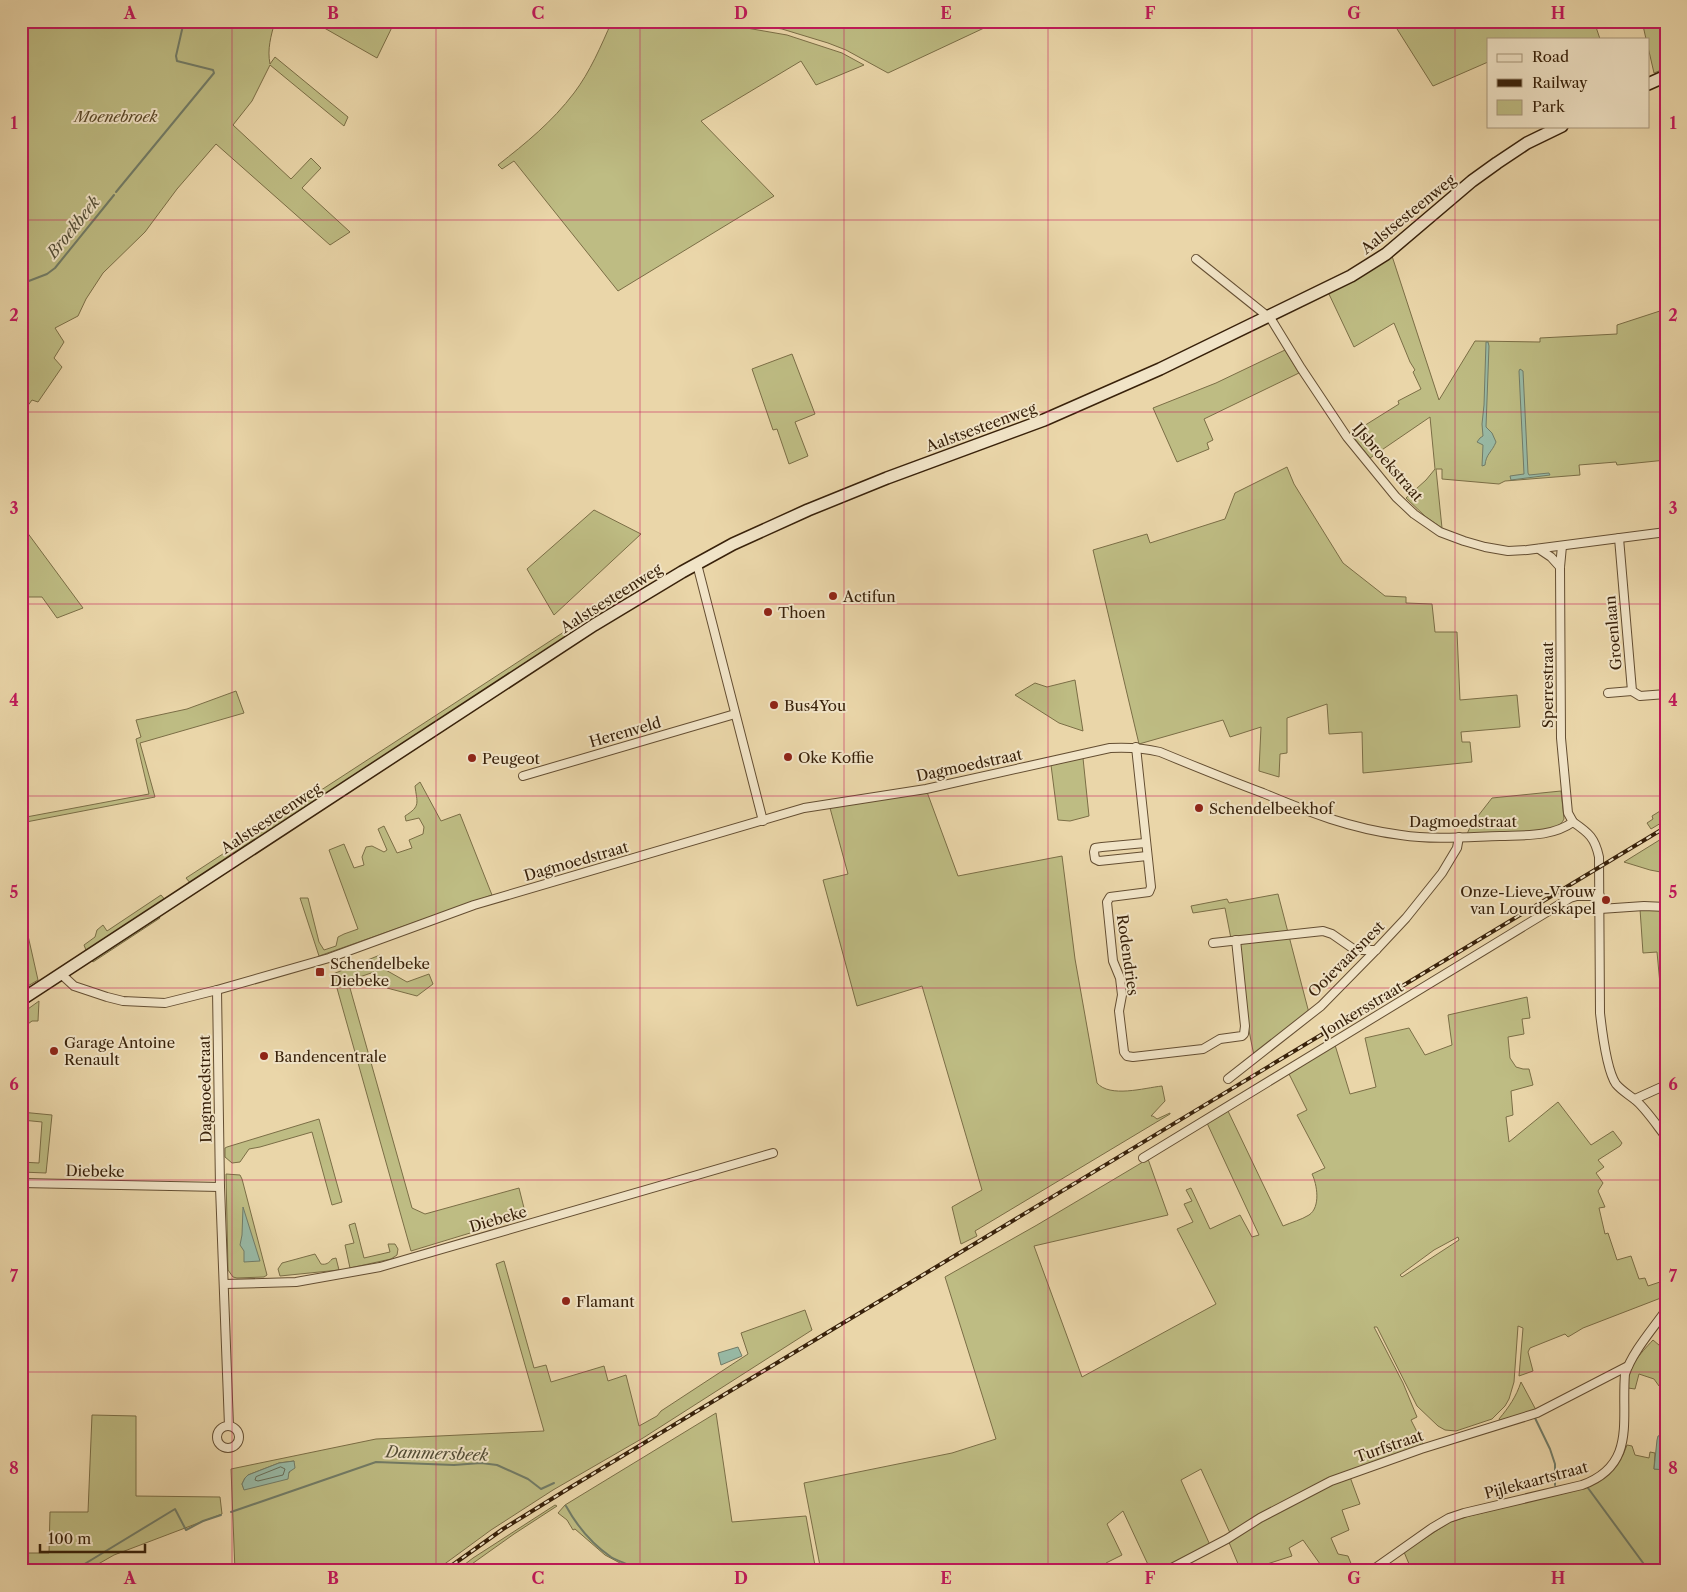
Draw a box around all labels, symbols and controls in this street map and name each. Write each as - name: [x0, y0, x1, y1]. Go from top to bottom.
- text: A: [123, 3, 137, 23]
- text: B: [327, 3, 339, 23]
- text: C: [532, 3, 544, 23]
- text: D: [734, 3, 748, 23]
- text: E: [940, 3, 952, 23]
- text: F: [1145, 3, 1156, 23]
- text: G: [1347, 3, 1361, 23]
- text: H: [1551, 3, 1565, 23]
- legend: [1487, 38, 1650, 128]
- text: Road: [1532, 47, 1569, 66]
- text: Railway: [1532, 73, 1588, 92]
- text: Park: [1532, 97, 1566, 116]
- park label: Moenebroek: [73, 107, 158, 126]
- text: 1: [10, 113, 18, 133]
- text: 1: [1669, 113, 1677, 133]
- street label: Aalstsesteenweg: [1356, 170, 1459, 259]
- water label: Broekbeek: [41, 192, 104, 263]
- text: 2: [9, 305, 19, 325]
- text: 2: [1668, 305, 1678, 325]
- street label: Aalstsesteenweg: [922, 398, 1039, 456]
- street label: IJsbroekstraat: [1349, 419, 1428, 506]
- text: 3: [9, 498, 19, 518]
- text: 3: [1668, 498, 1678, 518]
- street label: Aalstsesteenweg: [556, 559, 665, 637]
- place label: Actifun: [842, 587, 896, 606]
- marker: Actifun: [827, 590, 839, 602]
- street label: Groenlaan: [1600, 594, 1626, 671]
- place label: Thoen: [778, 603, 826, 622]
- marker: Thoen: [762, 606, 774, 618]
- street label: Sperrestraat: [1538, 641, 1557, 728]
- text: 4: [9, 690, 19, 710]
- text: 4: [1668, 690, 1678, 710]
- place label: Bus4You: [784, 696, 846, 715]
- marker: Bus4You: [768, 699, 780, 711]
- street label: Herenveld: [587, 713, 663, 751]
- street label: Dagmoedstraat: [914, 744, 1024, 785]
- place label: Oke Koffie: [798, 748, 874, 767]
- place label: Peugeot: [482, 749, 541, 768]
- marker: Oke Koffie: [782, 751, 794, 763]
- marker: Peugeot: [466, 752, 478, 764]
- street label: Aalstsesteenweg: [216, 778, 325, 858]
- place label: Schendelbeekhof: [1209, 799, 1335, 818]
- marker: Schendelbeekhof: [1193, 802, 1205, 814]
- street label: Dagmoedstraat: [1409, 812, 1518, 831]
- street label: Dagmoedstraat: [522, 837, 631, 885]
- text: 5: [10, 882, 19, 902]
- place label: Onze-Lieve-Vrouw van Lourdeskapel: [1460, 882, 1597, 918]
- text: 5: [1669, 882, 1678, 902]
- marker: Onze-Lieve-Vrouw van Lourdeskapel: [1600, 894, 1612, 906]
- street label: Rodendries: [1113, 913, 1143, 997]
- street label: Ooievaarsnest: [1304, 916, 1389, 1001]
- place label: Schendelbeke Diebeke: [330, 954, 430, 990]
- marker: Schendelbeke Diebeke: [314, 966, 326, 978]
- street label: Jonkersstraat: [1316, 977, 1407, 1042]
- place label: Garage Antoine Renault: [64, 1033, 175, 1069]
- street label: Dagmoedstraat: [195, 1034, 215, 1143]
- marker: Garage Antoine Renault: [48, 1045, 60, 1057]
- place label: Bandencentrale: [274, 1047, 387, 1066]
- marker: Bandencentrale: [258, 1050, 270, 1062]
- text: 6: [9, 1074, 19, 1094]
- text: 6: [1668, 1074, 1678, 1094]
- street label: Diebeke: [65, 1161, 125, 1181]
- street label: Diebeke: [467, 1202, 529, 1236]
- text: 7: [10, 1266, 19, 1286]
- text: 7: [1669, 1266, 1678, 1286]
- place label: Flamant: [576, 1292, 635, 1311]
- marker: Flamant: [560, 1295, 572, 1307]
- street label: Turfstraat: [1352, 1425, 1426, 1466]
- water label: Dammersbeek: [383, 1441, 489, 1465]
- street label: Pijlekaartstraat: [1482, 1457, 1591, 1503]
- text: 8: [9, 1458, 19, 1478]
- text: 8: [1668, 1458, 1678, 1478]
- scale bar: [40, 1522, 145, 1554]
- text: 100 m: [48, 1529, 91, 1548]
- text: A: [123, 1568, 137, 1588]
- text: B: [327, 1568, 339, 1588]
- text: C: [532, 1568, 544, 1588]
- text: D: [734, 1568, 748, 1588]
- text: E: [940, 1568, 952, 1588]
- text: F: [1145, 1568, 1156, 1588]
- text: G: [1347, 1568, 1361, 1588]
- text: H: [1551, 1568, 1565, 1588]

